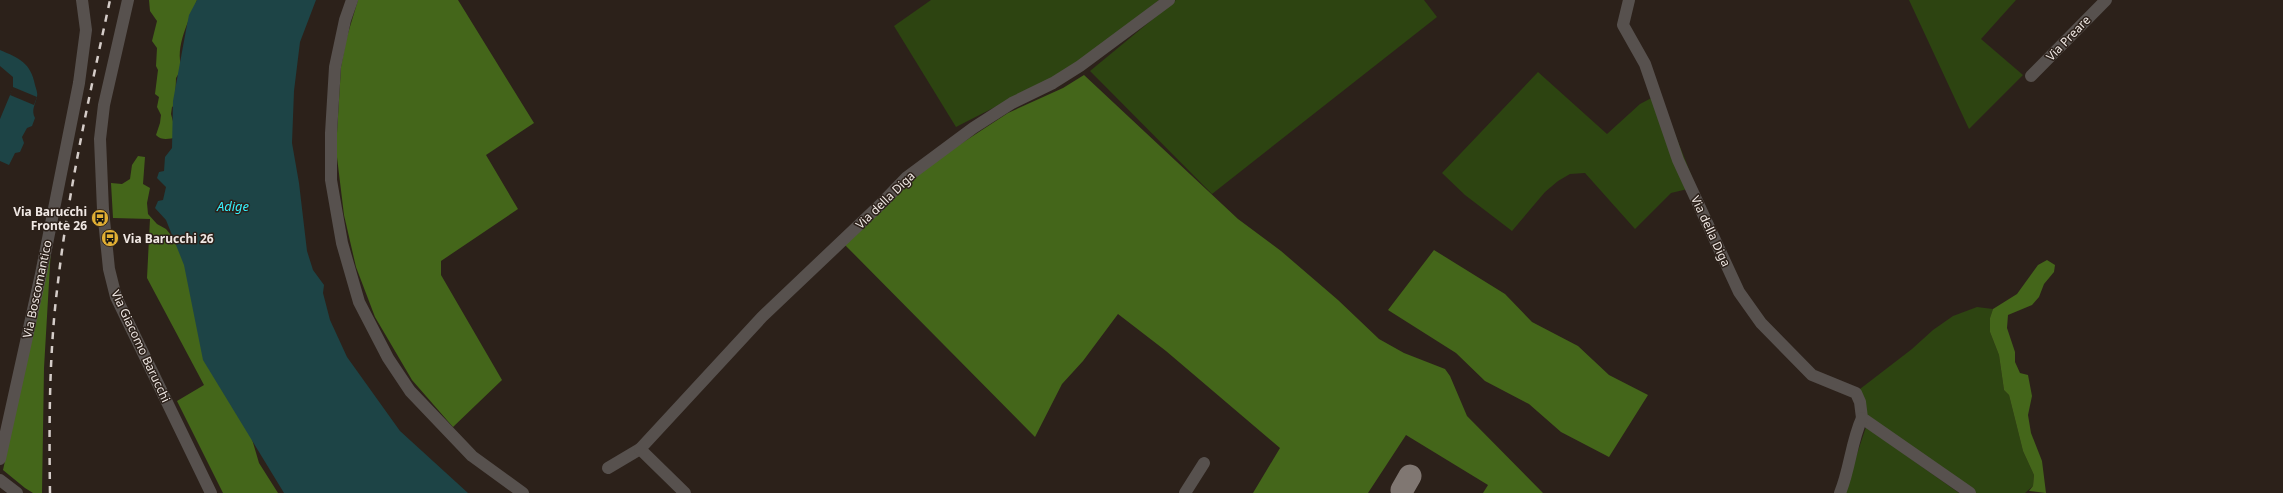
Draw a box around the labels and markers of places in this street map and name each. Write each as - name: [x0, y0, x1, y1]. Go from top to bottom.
- place label: Via Barucchi Fronte 26: [13, 203, 87, 234]
- bus stop icon: Via Barucchi Fronte 26: [90, 208, 110, 228]
- bus stop icon: Via Barucchi 26: [100, 228, 120, 248]
- place label: Via Barucchi 26: [123, 230, 214, 247]

